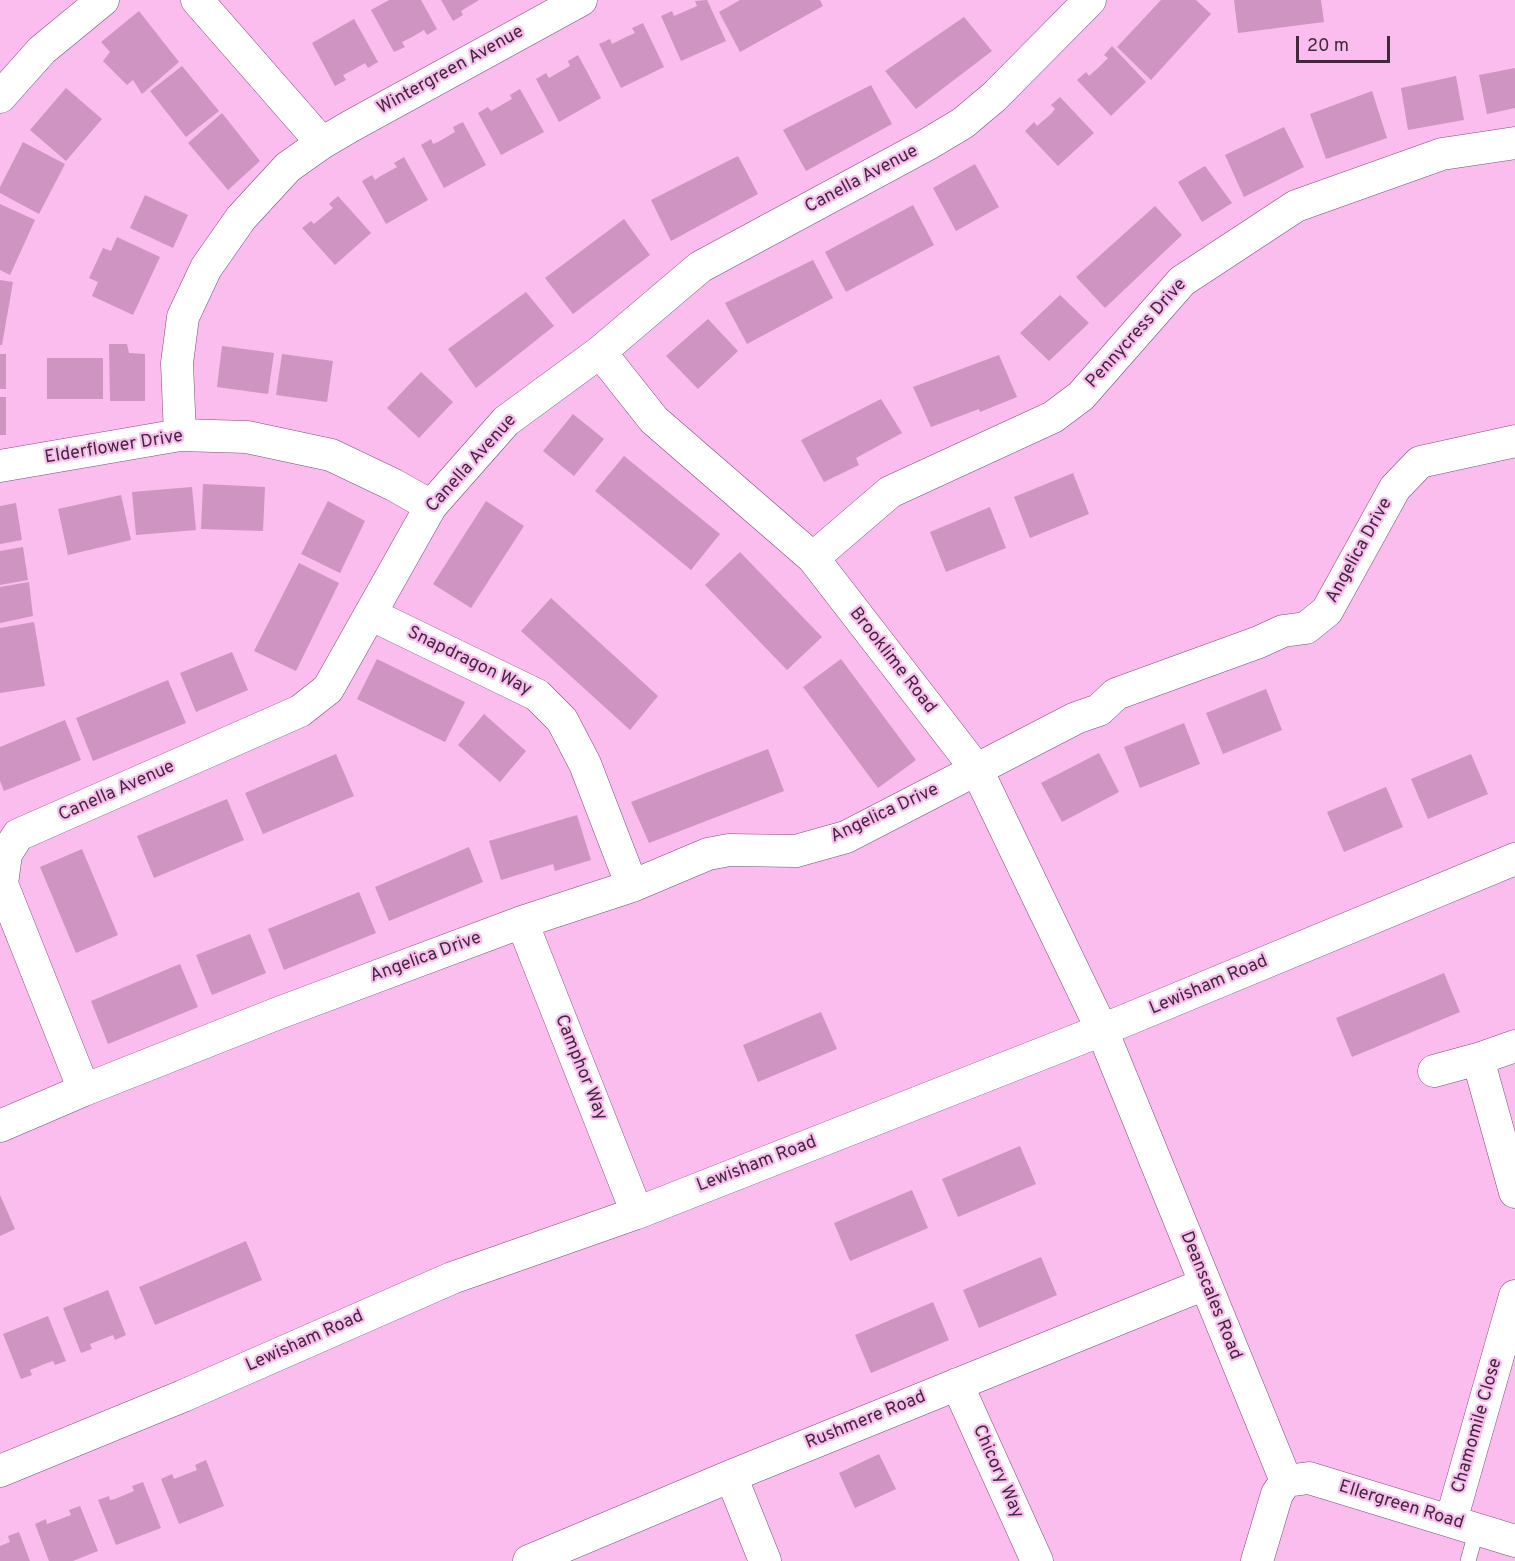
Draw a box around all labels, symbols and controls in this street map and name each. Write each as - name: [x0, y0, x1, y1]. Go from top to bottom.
- street label: Wintergreen Avenue: [374, 22, 528, 120]
- scale bar: [1299, 24, 1394, 62]
- text: 20 m: [1307, 35, 1349, 58]
- street label: Canella Avenue: [802, 141, 922, 219]
- street label: Pennycress Drive: [1082, 275, 1192, 393]
- street label: Canella Avenue: [422, 410, 522, 518]
- street label: Elderflower Drive: [43, 426, 185, 470]
- street label: Angelica Drive: [1322, 495, 1398, 607]
- street label: Brooklime Road: [844, 604, 940, 718]
- street label: Snapdragon Way: [403, 623, 535, 701]
- street label: Canella Avenue: [56, 757, 178, 827]
- street label: Angelica Drive: [828, 780, 942, 848]
- street label: Angelica Drive: [367, 928, 485, 988]
- street label: Lewisham Road: [1147, 951, 1271, 1021]
- street label: Camphor Way: [549, 1012, 611, 1124]
- street label: Lewisham Road: [694, 1132, 820, 1198]
- street label: Deanscales Road: [1174, 1229, 1246, 1363]
- street label: Lewisham Road: [243, 1306, 367, 1378]
- street label: Chamomile Close: [1448, 1356, 1508, 1496]
- street label: Rushmere Road: [803, 1387, 929, 1455]
- street label: Chicory Way: [967, 1422, 1027, 1522]
- street label: Ellergreen Road: [1336, 1477, 1466, 1535]

